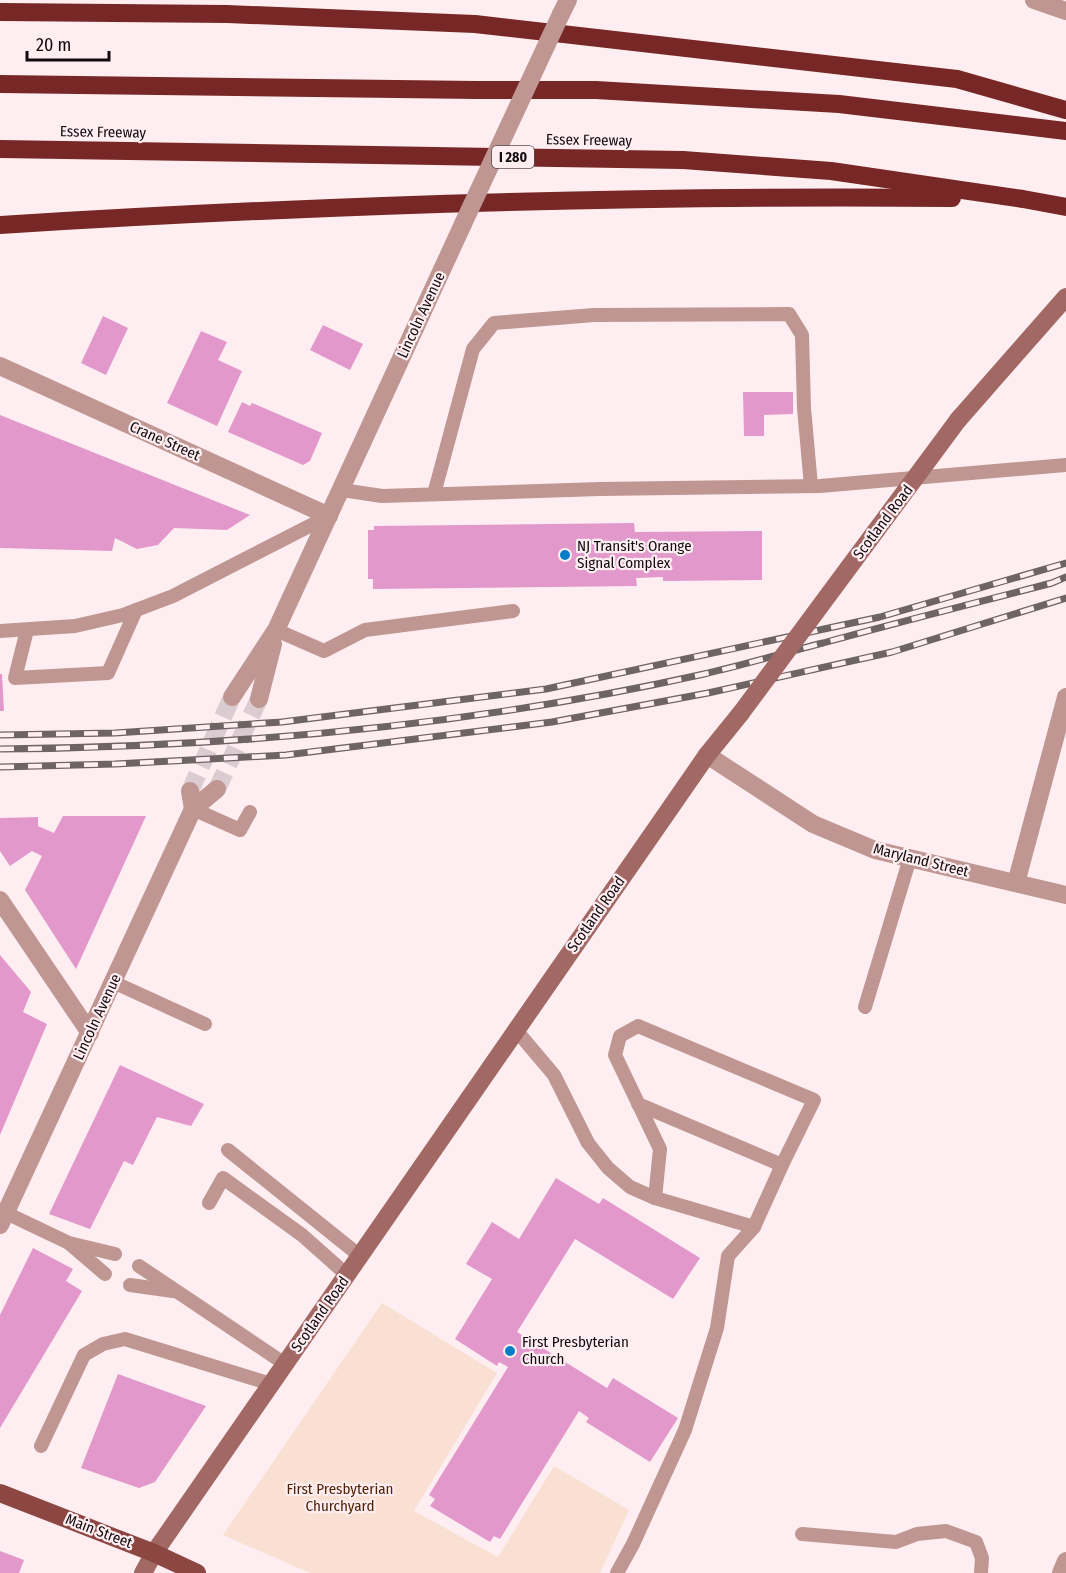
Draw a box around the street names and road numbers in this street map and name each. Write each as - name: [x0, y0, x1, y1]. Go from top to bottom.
- street label: Essex Freeway: [60, 122, 147, 142]
- street label: Essex Freeway: [546, 130, 633, 150]
- road number: I 280: [492, 146, 534, 168]
- street label: Lincoln Avenue: [393, 269, 449, 361]
- street label: Crane Street: [127, 417, 203, 465]
- street label: Scotland Road: [849, 481, 917, 563]
- street label: Maryland Street: [872, 839, 971, 881]
- street label: Scotland Road: [563, 873, 629, 955]
- street label: Lincoln Avenue: [69, 971, 125, 1063]
- street label: Scotland Road: [287, 1273, 353, 1355]
- street label: Main Street: [63, 1510, 135, 1552]

